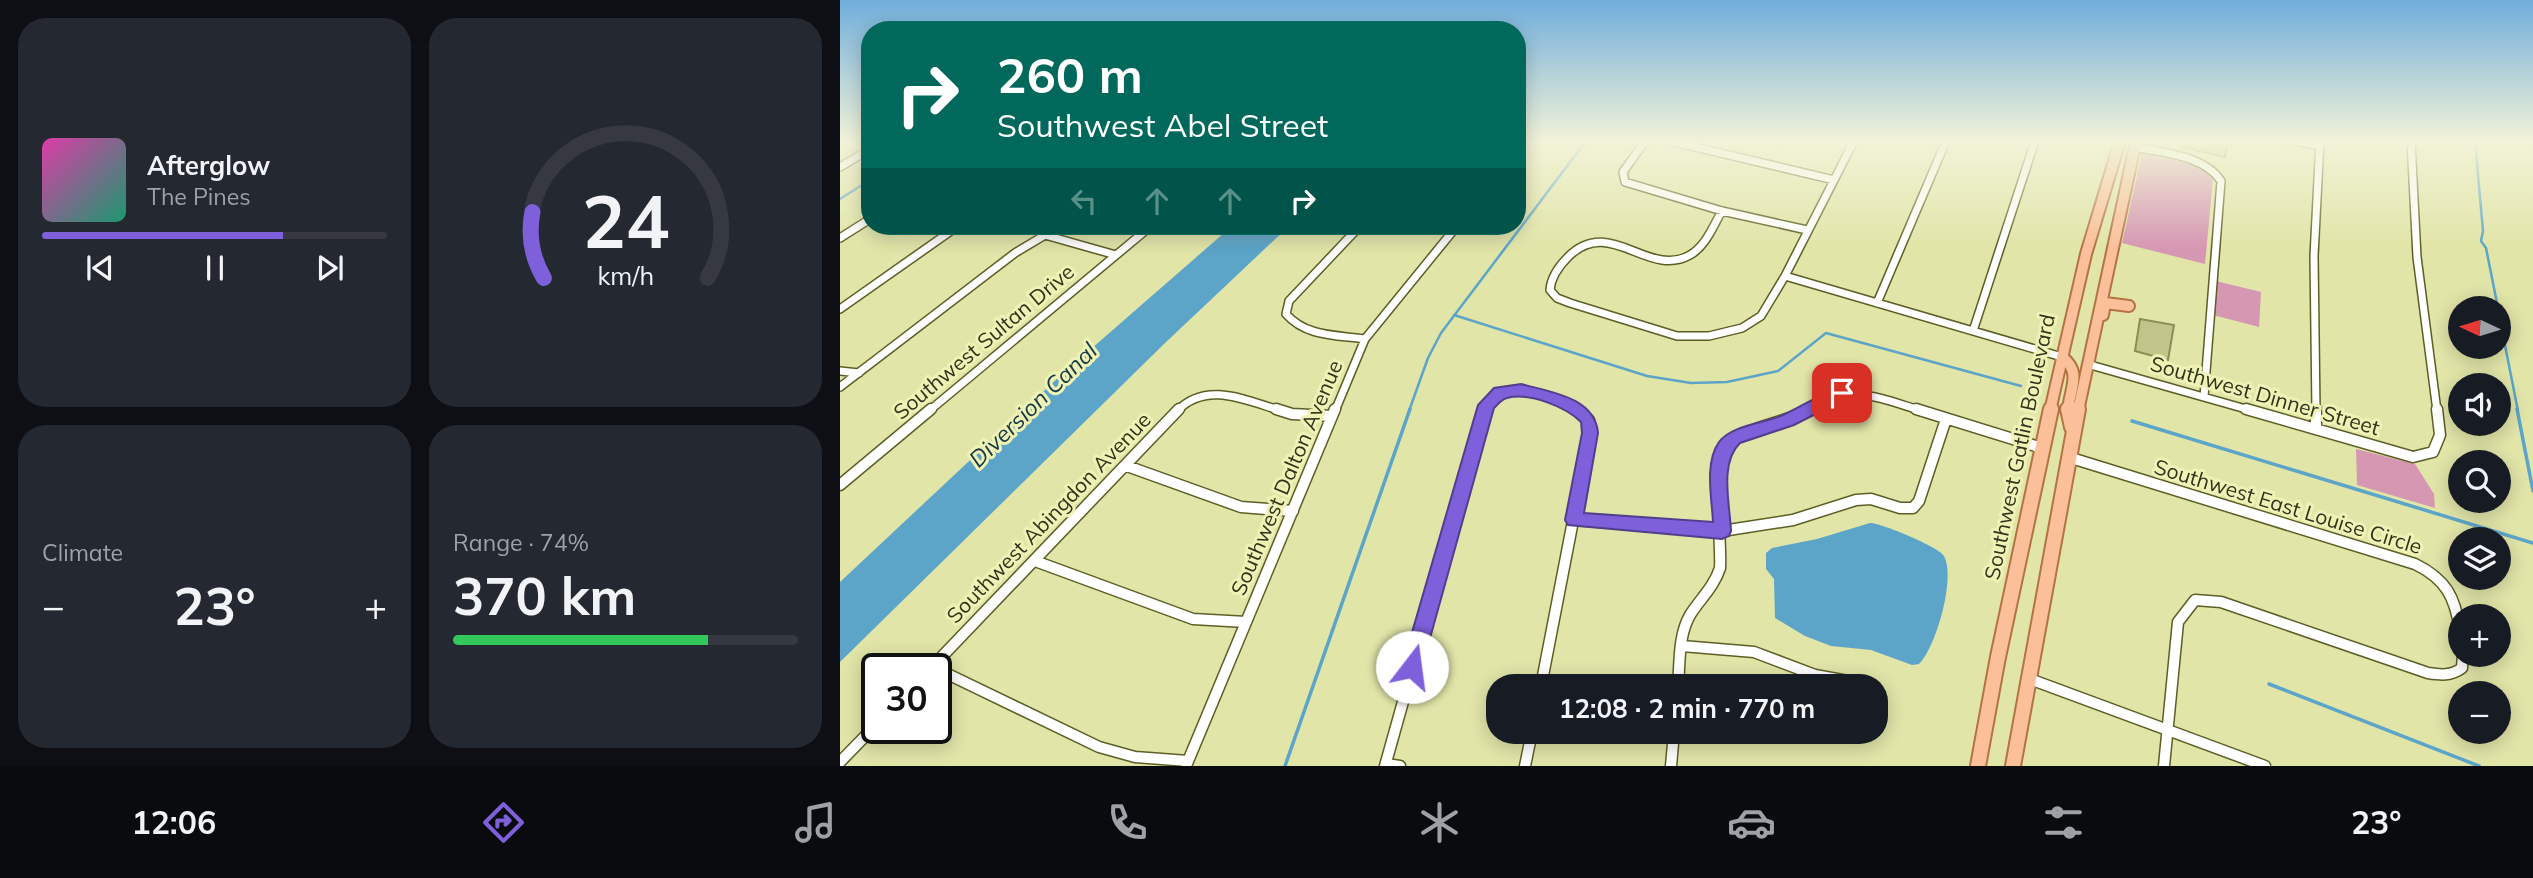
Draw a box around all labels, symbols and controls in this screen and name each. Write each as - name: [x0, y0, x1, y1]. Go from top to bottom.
- text: 260 m: [997, 44, 1143, 105]
- icon: right: [882, 49, 973, 140]
- text: Southwest Abel Street: [997, 105, 1328, 145]
- text: Afterglow: [147, 149, 270, 182]
- text: 24: [582, 176, 669, 267]
- text: The Pines: [147, 182, 251, 211]
- icon: left: [1065, 182, 1103, 220]
- icon: ahead: [1138, 182, 1176, 220]
- icon: ahead: [1211, 182, 1249, 220]
- icon: right: [1284, 182, 1322, 220]
- icon: previous: [81, 249, 119, 287]
- icon: pause: [196, 249, 234, 287]
- icon: next: [311, 249, 349, 287]
- street label: Southwest Sultan Drive: [888, 258, 1079, 424]
- text: km/h: [597, 260, 654, 291]
- north arrow: [2448, 296, 2511, 359]
- map controls: [2448, 296, 2511, 744]
- street label: Southwest Gatlin Boulevard: [1978, 312, 2060, 582]
- water label: Diversion Canal: [963, 336, 1103, 473]
- street label: Southwest Dinner Street: [2148, 350, 2383, 440]
- street label: Southwest Dalton Avenue: [1225, 356, 1347, 599]
- pin: [1812, 363, 1872, 423]
- button: sound: [2448, 373, 2511, 436]
- icon: arrive: [1823, 374, 1861, 412]
- street label: Southwest Abingdon Avenue: [941, 407, 1156, 628]
- button: search: [2448, 450, 2511, 513]
- street label: Southwest East Louise Circle: [2151, 453, 2425, 559]
- button: layers: [2448, 527, 2511, 590]
- text: Range · 74%: [453, 528, 589, 557]
- text: Climate: [42, 538, 123, 567]
- text: 370 km: [453, 563, 636, 628]
- text: 23°: [173, 573, 256, 638]
- text: −: [42, 582, 65, 630]
- text: +: [364, 582, 387, 630]
- button: +: [2448, 604, 2511, 667]
- position arrow: [1375, 630, 1449, 704]
- speed limit sign: 30: [861, 653, 952, 744]
- button: −: [2448, 681, 2511, 744]
- text: 12:08 · 2 min · 770 m: [1559, 692, 1815, 725]
- icon: directions: [479, 798, 528, 847]
- icon: music: [791, 798, 840, 847]
- icon: phone: [1103, 798, 1152, 847]
- icon: climate: [1415, 798, 1464, 847]
- icon: car: [1727, 798, 1776, 847]
- icon: filters: [2039, 798, 2088, 847]
- text: 12:06: [131, 802, 216, 842]
- text: 23°: [2351, 802, 2401, 842]

